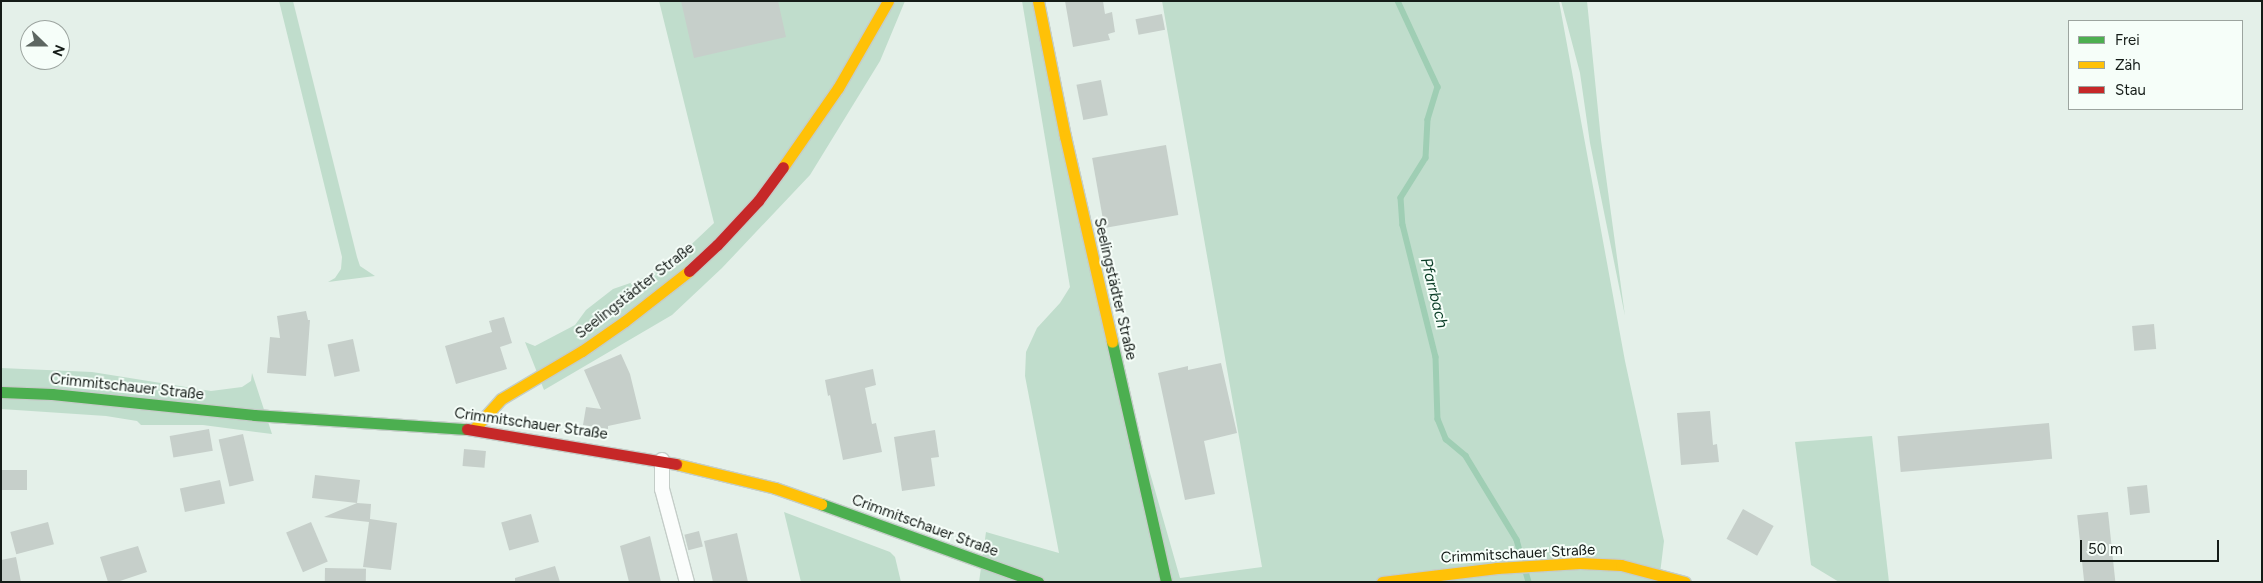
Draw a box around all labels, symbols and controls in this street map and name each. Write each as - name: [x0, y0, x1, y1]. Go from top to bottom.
- north arrow: [20, 20, 70, 70]
- legend: [2068, 20, 2243, 110]
- text: Frei: [2115, 31, 2140, 49]
- text: N: [49, 42, 68, 59]
- text: Zäh: [2115, 56, 2141, 74]
- text: Stau: [2115, 81, 2146, 99]
- street label: Seelingstädter Straße: [1090, 216, 1140, 362]
- street label: Seelingstädter Straße: [572, 239, 698, 343]
- water label: Pfarrbach: [1416, 256, 1452, 330]
- street label: Crimmitschauer Straße: [49, 370, 205, 404]
- street label: Crimmitschauer Straße: [453, 404, 609, 444]
- street label: Crimmitschauer Straße: [849, 491, 1001, 561]
- scale bar: [2083, 530, 2222, 562]
- text: 50 m: [2088, 540, 2123, 558]
- street label: Crimmitschauer Straße: [1440, 541, 1596, 567]

